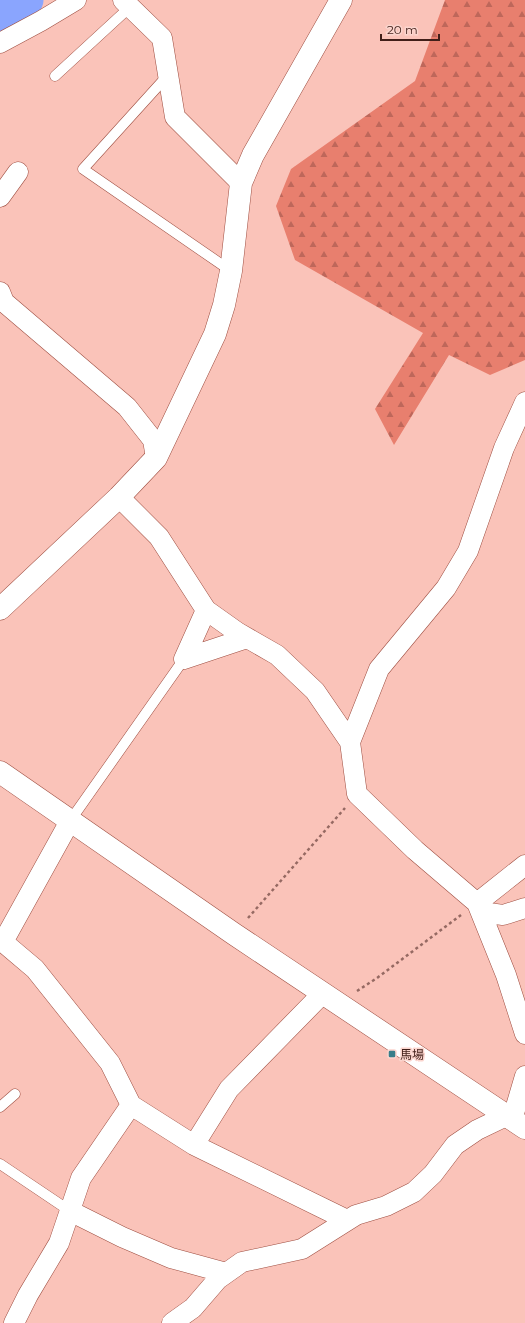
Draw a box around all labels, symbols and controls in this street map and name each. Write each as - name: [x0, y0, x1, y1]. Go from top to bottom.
- scale bar: [381, 16, 439, 42]
- text: 20 m: [387, 22, 418, 37]
- place label: 馬場: [400, 1047, 424, 1062]
- marker: 馬場: [387, 1049, 397, 1059]

